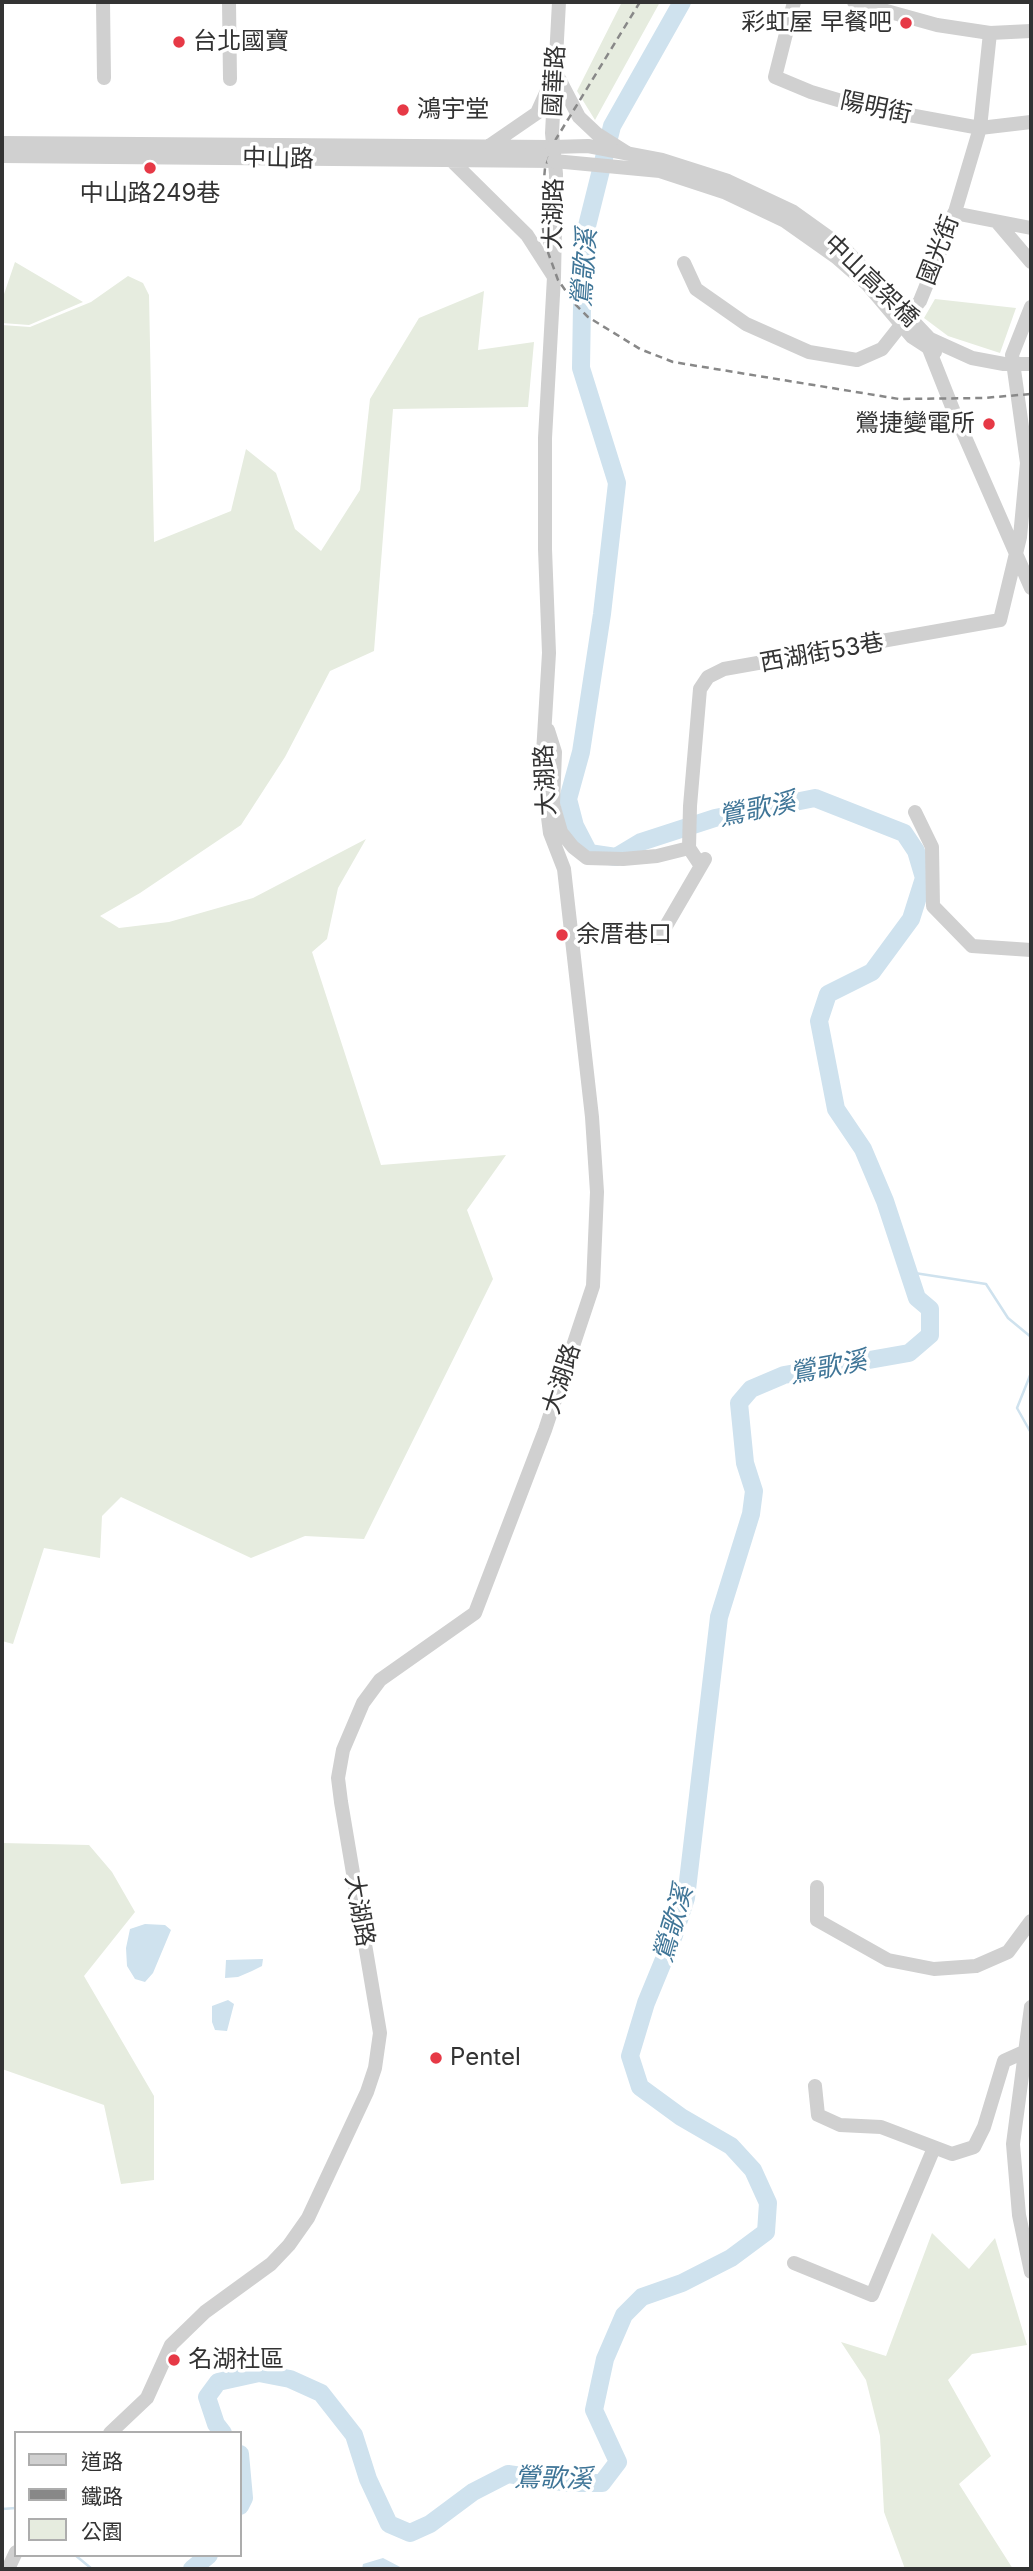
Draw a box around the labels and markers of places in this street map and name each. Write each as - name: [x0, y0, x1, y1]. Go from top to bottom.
- place label: 彩虹屋 早餐吧: [741, 9, 892, 37]
- marker: 彩虹屋 早餐吧: [898, 15, 914, 31]
- place label: 台北國寶: [193, 28, 289, 56]
- marker: 台北國寶: [171, 34, 187, 50]
- place label: 鴻宇堂: [417, 96, 489, 124]
- marker: 鴻宇堂: [395, 102, 411, 118]
- marker: 中山路249巷: [142, 160, 158, 176]
- place label: 中山路249巷: [80, 180, 220, 208]
- place label: 鶯捷變電所: [855, 410, 975, 438]
- marker: 鶯捷變電所: [981, 416, 997, 432]
- place label: 余厝巷口: [576, 921, 672, 949]
- marker: 余厝巷口: [554, 927, 570, 943]
- place label: Pentel: [450, 2044, 521, 2072]
- marker: Pentel: [428, 2050, 444, 2066]
- place label: 名湖社區: [188, 2346, 284, 2374]
- marker: 名湖社區: [166, 2352, 182, 2368]

